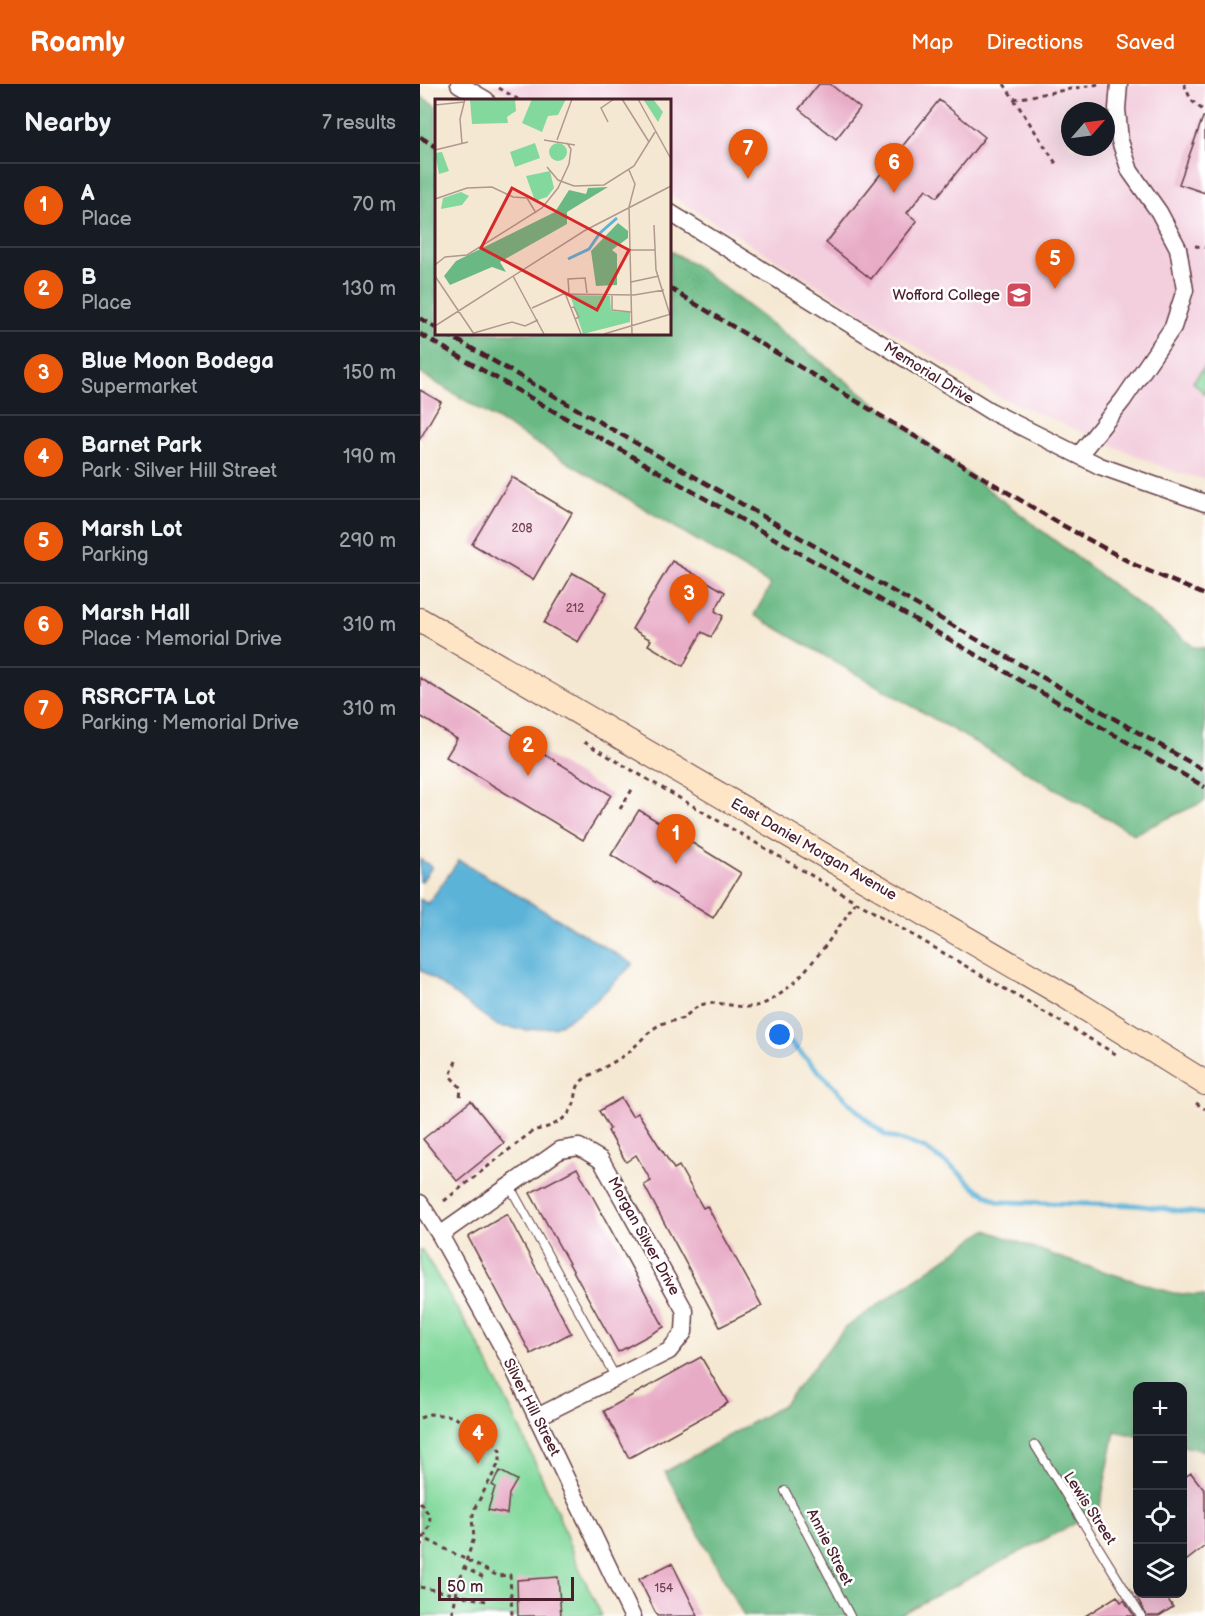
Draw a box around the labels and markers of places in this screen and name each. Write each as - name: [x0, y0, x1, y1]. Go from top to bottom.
- pin: 7: [728, 130, 768, 179]
- pin: 6: [874, 144, 914, 193]
- pin: 5: [1036, 240, 1074, 289]
- school or university icon: Wofford College: [1004, 280, 1034, 310]
- place label: Wofford College: [893, 286, 1000, 305]
- pin: 3: [670, 574, 708, 624]
- pin: 2: [508, 726, 548, 776]
- pin: 1: [656, 814, 696, 864]
- pin: 4: [458, 1414, 498, 1464]

